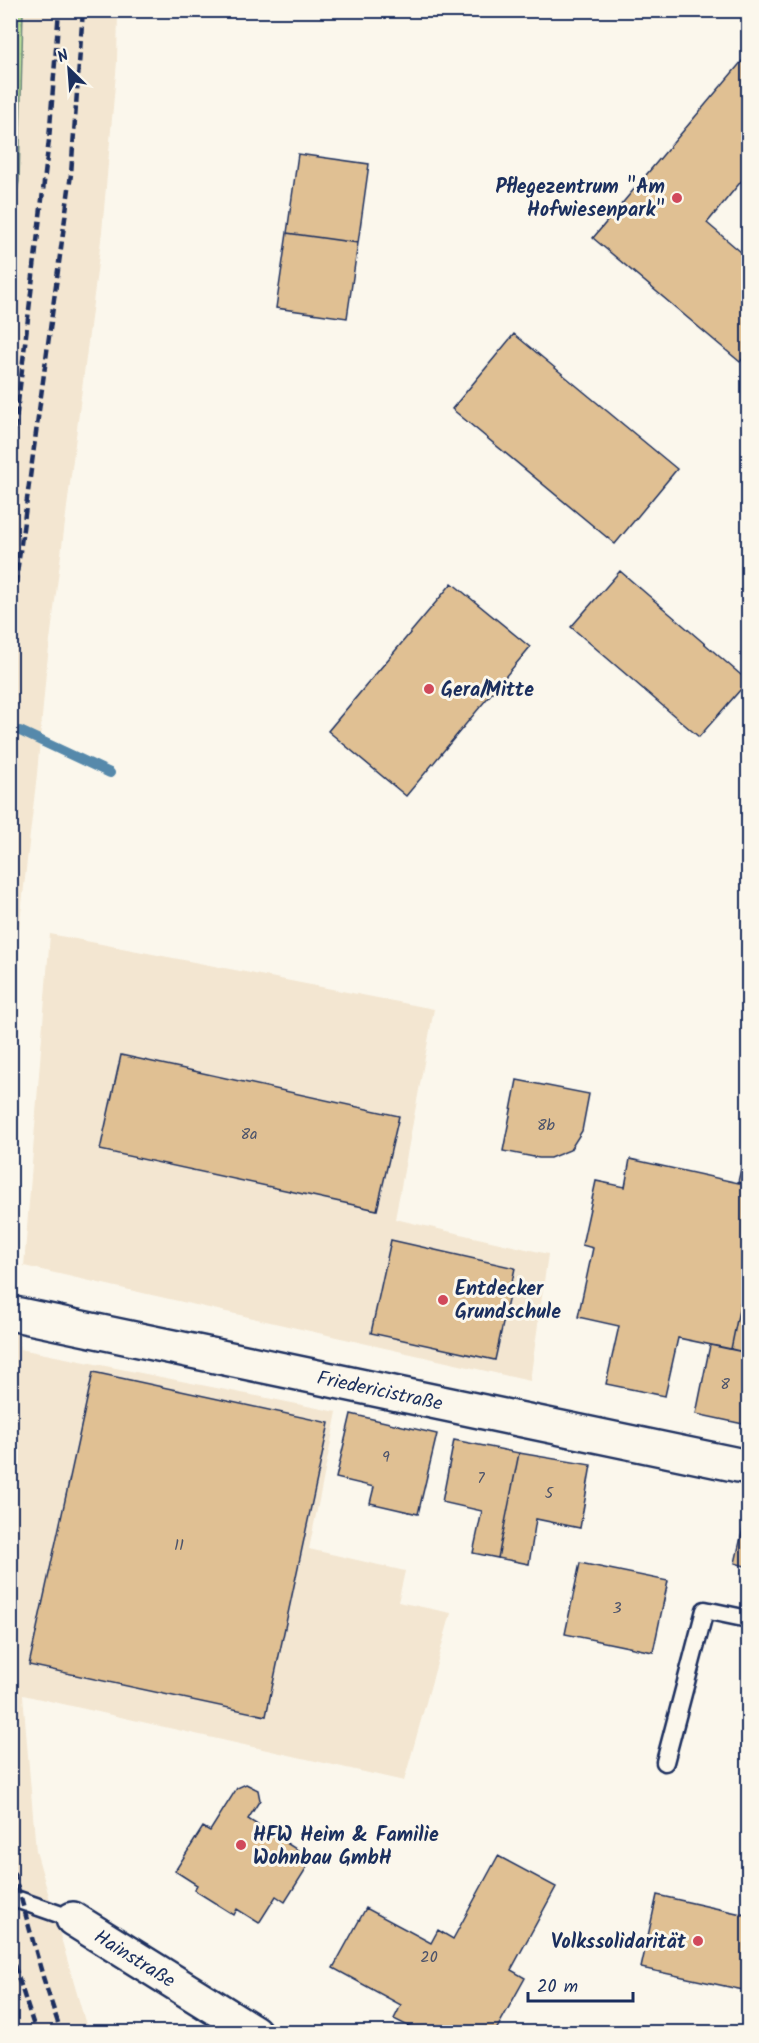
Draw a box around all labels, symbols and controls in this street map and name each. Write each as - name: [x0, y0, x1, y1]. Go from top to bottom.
- north arrow: [39, 39, 99, 99]
- text: N: [53, 43, 73, 70]
- place label: Pflegezentrum "Am Hofwiesenpark": [495, 172, 665, 227]
- marker: Pflegezentrum "Am Hofwiesenpark": [670, 191, 684, 205]
- place label: Gera/Mitte: [441, 675, 534, 707]
- marker: Gera/Mitte: [422, 682, 436, 696]
- house number: 8b: [537, 1113, 556, 1138]
- house number: 8a: [240, 1122, 258, 1147]
- place label: Entdecker Grundschule: [455, 1274, 561, 1329]
- marker: Entdecker Grundschule: [436, 1293, 450, 1307]
- street label: Friedericistraße: [314, 1363, 445, 1421]
- house number: 8: [720, 1372, 730, 1397]
- house number: 9: [382, 1445, 390, 1470]
- house number: 7: [477, 1466, 485, 1491]
- house number: 5: [545, 1481, 555, 1506]
- house number: 11: [174, 1533, 184, 1558]
- house number: 3: [612, 1596, 622, 1621]
- place label: HFW Heim & Familie Wohnbau GmbH: [253, 1820, 439, 1875]
- marker: HFW Heim & Familie Wohnbau GmbH: [234, 1838, 248, 1852]
- street label: Hainstraße: [87, 1922, 181, 1997]
- place label: Volkssolidarität: [551, 1927, 687, 1959]
- marker: Volkssolidarität: [691, 1934, 705, 1948]
- house number: 20: [420, 1945, 438, 1970]
- scale bar: [528, 1965, 633, 2003]
- text: 20 m: [537, 1973, 578, 2002]

